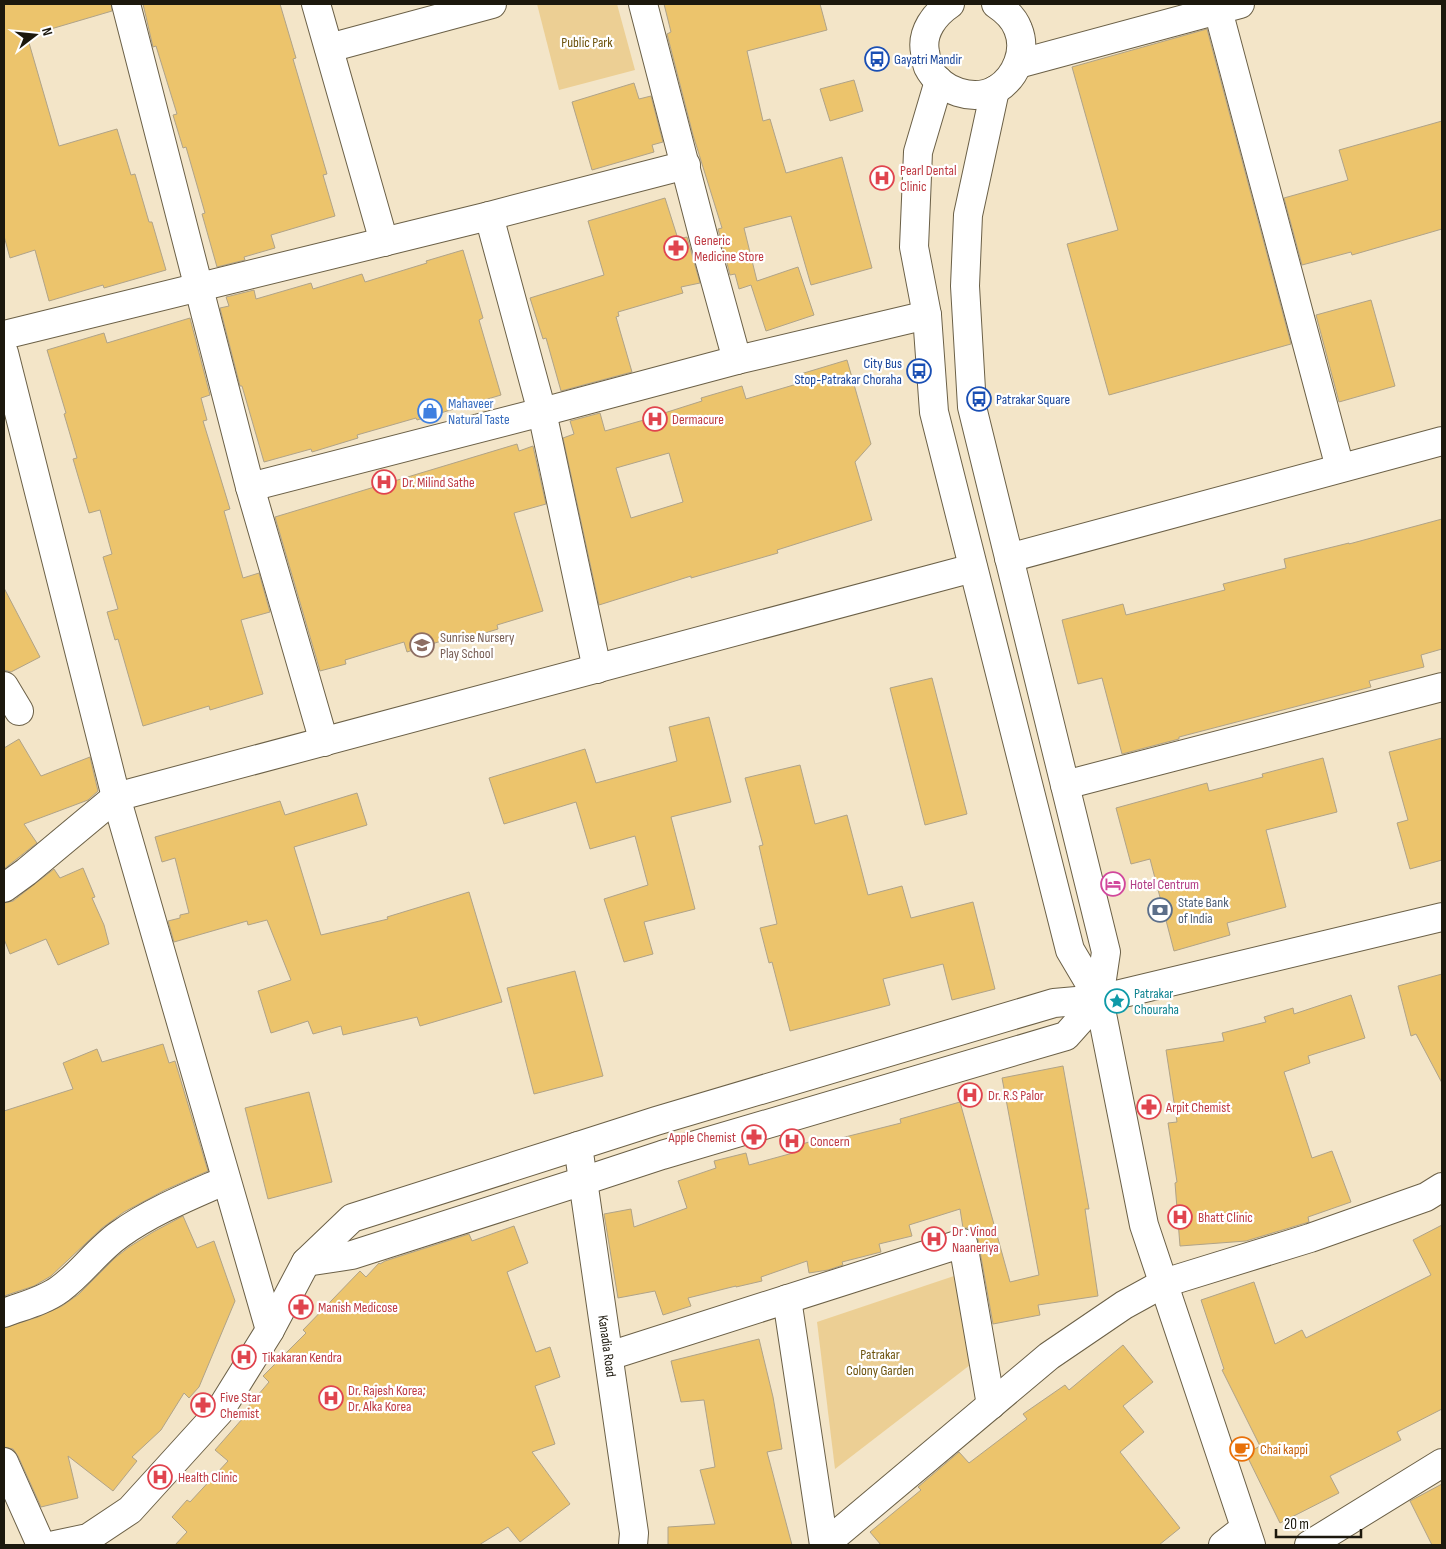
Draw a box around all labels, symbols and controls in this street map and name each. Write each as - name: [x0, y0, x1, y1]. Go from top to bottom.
- north arrow: [10, 10, 60, 60]
- text: N: [38, 26, 56, 37]
- park label: Public Park: [561, 34, 613, 51]
- bus stop icon: Gayatri Mandir: [864, 46, 890, 72]
- place label: Gayatri Mandir: [894, 51, 962, 68]
- place label: Pearl Dental Clinic: [900, 162, 957, 195]
- hospital icon: Pearl Dental Clinic: [869, 165, 895, 191]
- place label: Generic Medicine Store: [694, 232, 764, 265]
- pharmacy icon: Generic Medicine Store: [663, 235, 689, 261]
- place label: City Bus Stop-Patrakar Choraha: [794, 355, 902, 388]
- bus stop icon: City Bus Stop-Patrakar Choraha: [906, 358, 932, 384]
- bus stop icon: Patrakar Square: [966, 386, 992, 412]
- place label: Patrakar Square: [996, 391, 1070, 408]
- place label: Mahaveer Natural Taste: [448, 395, 510, 428]
- shop icon: Mahaveer Natural Taste: [417, 398, 443, 424]
- hospital icon: Dermacure: [642, 406, 668, 432]
- place label: Dermacure: [672, 411, 724, 428]
- hospital icon: Dr. Milind Sathe: [371, 469, 397, 495]
- place label: Dr. Milind Sathe: [402, 474, 475, 491]
- place label: Sunrise Nursery Play School: [440, 629, 515, 662]
- school or university icon: Sunrise Nursery Play School: [409, 632, 435, 658]
- hotel icon: Hotel Centrum: [1100, 871, 1126, 897]
- place label: Hotel Centrum: [1130, 876, 1199, 893]
- place label: State Bank of India: [1178, 894, 1229, 927]
- bank icon: State Bank of India: [1147, 897, 1173, 923]
- place label: Patrakar Chouraha: [1134, 985, 1179, 1018]
- place icon: Patrakar Chouraha: [1104, 988, 1130, 1014]
- hospital icon: Dr. R.S Palor: [957, 1082, 983, 1108]
- place label: Dr. R.S Palor: [988, 1087, 1044, 1104]
- pharmacy icon: Arpit Chemist: [1136, 1094, 1162, 1120]
- place label: Arpit Chemist: [1165, 1099, 1230, 1116]
- pharmacy icon: Apple Chemist: [741, 1124, 767, 1150]
- hospital icon: Concern: [779, 1128, 805, 1154]
- place label: Apple Chemist: [667, 1129, 736, 1146]
- place label: Concern: [810, 1133, 850, 1150]
- hospital icon: Bhatt Clinic: [1167, 1204, 1193, 1230]
- place label: Bhatt Clinic: [1198, 1209, 1253, 1226]
- place label: Dr . Vinod Naaneriya: [952, 1223, 999, 1256]
- hospital icon: Dr . Vinod Naaneriya: [921, 1226, 947, 1252]
- pharmacy icon: Manish Medicose: [288, 1294, 314, 1320]
- place label: Manish Medicose: [318, 1299, 398, 1316]
- street label: Kanadia Road: [594, 1314, 620, 1378]
- hospital icon: Tikakaran Kendra: [231, 1344, 257, 1370]
- park label: Patrakar Colony Garden: [846, 1346, 914, 1379]
- place label: Tikakaran Kendra: [262, 1349, 342, 1366]
- place label: Dr. Rajesh Korea; Dr. Alka Korea: [348, 1382, 426, 1415]
- hospital icon: Dr. Rajesh Korea; Dr. Alka Korea: [318, 1385, 344, 1411]
- place label: Five Star Chemist: [220, 1389, 261, 1422]
- pharmacy icon: Five Star Chemist: [190, 1392, 216, 1418]
- cafe icon: Chai kappi: [1229, 1436, 1255, 1462]
- place label: Chai kappi: [1260, 1441, 1308, 1458]
- hospital icon: Health Clinic: [147, 1464, 173, 1490]
- place label: Health Clinic: [178, 1469, 238, 1486]
- scale bar: [1276, 1506, 1361, 1538]
- text: 20 m: [1284, 1515, 1309, 1534]

